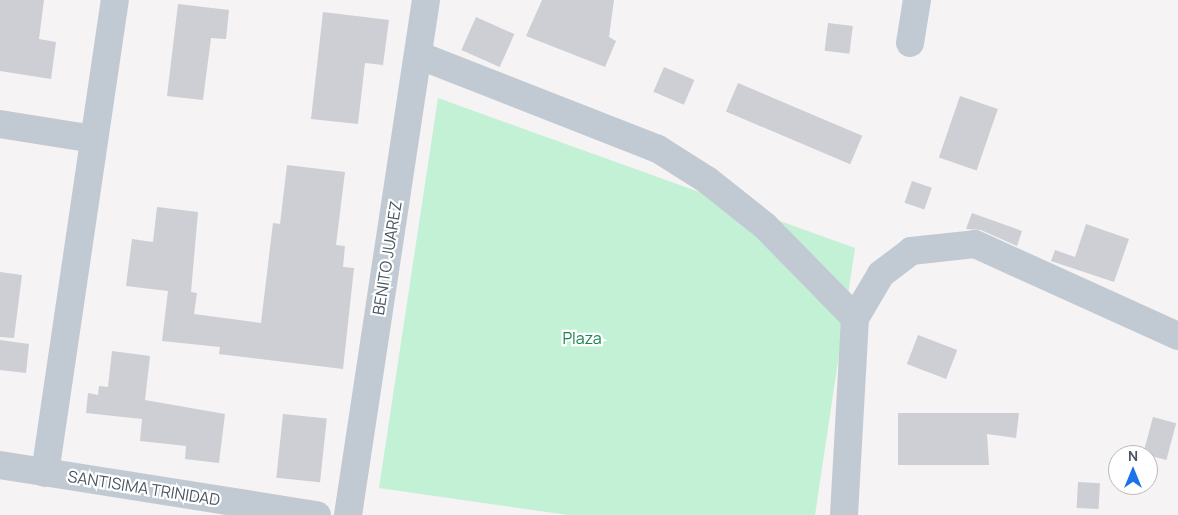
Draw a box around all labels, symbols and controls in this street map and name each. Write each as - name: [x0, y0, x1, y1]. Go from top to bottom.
- street label: BENITO JUAREZ: [369, 200, 405, 316]
- park label: Plaza: [562, 328, 602, 348]
- north arrow: [1108, 445, 1158, 495]
- text: N: [1128, 446, 1138, 465]
- street label: SANTISIMA TRINIDAD: [66, 466, 222, 510]

